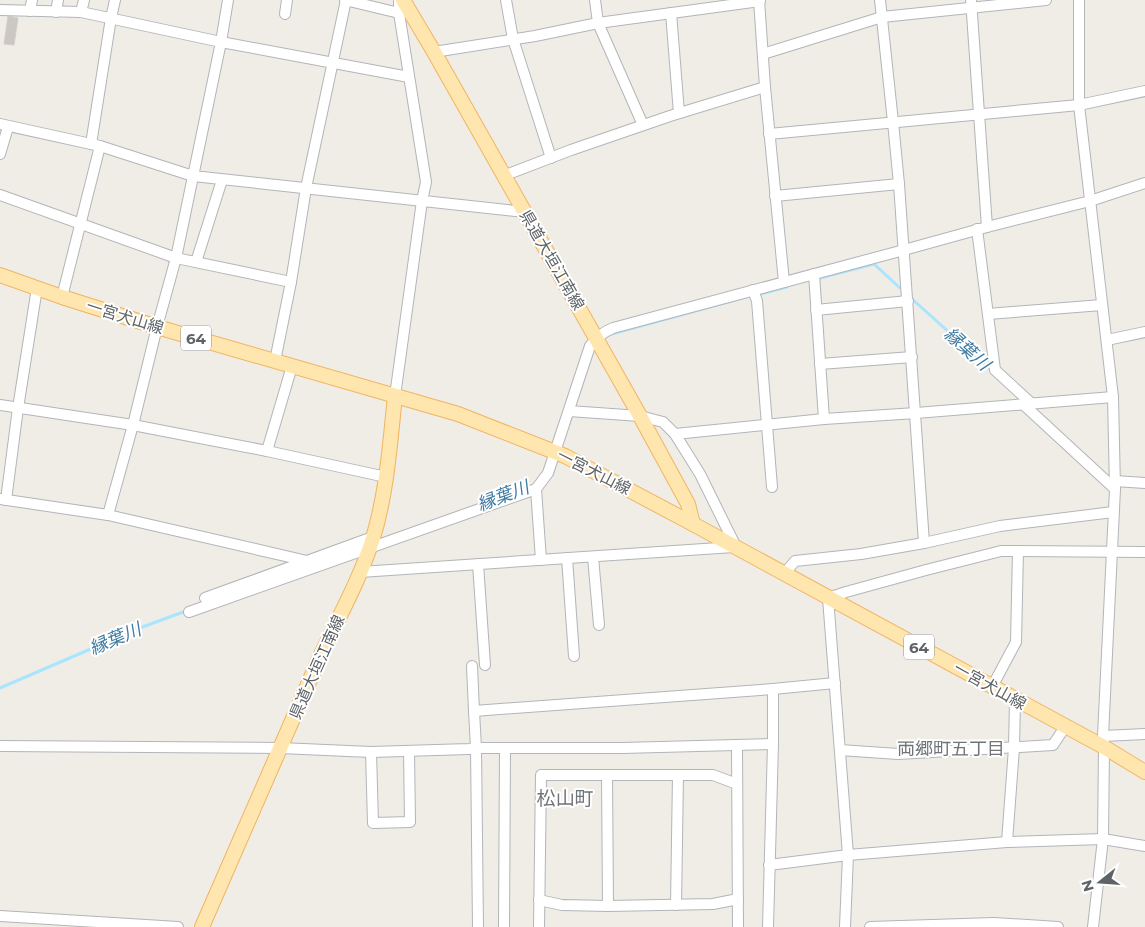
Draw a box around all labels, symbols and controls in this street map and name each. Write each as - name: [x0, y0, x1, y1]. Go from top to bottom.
- street label: 県道大垣江南線: [516, 207, 588, 313]
- street label: 一宮犬山線: [84, 296, 166, 338]
- water label: 縁葉川: [940, 323, 996, 377]
- road number: 64: [181, 326, 211, 350]
- street label: 一宮犬山線: [554, 445, 634, 499]
- water label: 縁葉川: [474, 475, 534, 516]
- street label: 県道大垣江南線: [286, 612, 348, 722]
- water label: 縁葉川: [86, 618, 146, 660]
- road number: 64: [904, 634, 934, 660]
- street label: 一宮犬山線: [950, 658, 1030, 714]
- district label: 両郷町五丁目: [897, 738, 1005, 760]
- district label: 松山町: [536, 787, 594, 810]
- north arrow: [1075, 857, 1125, 907]
- text: N: [1077, 878, 1098, 894]

